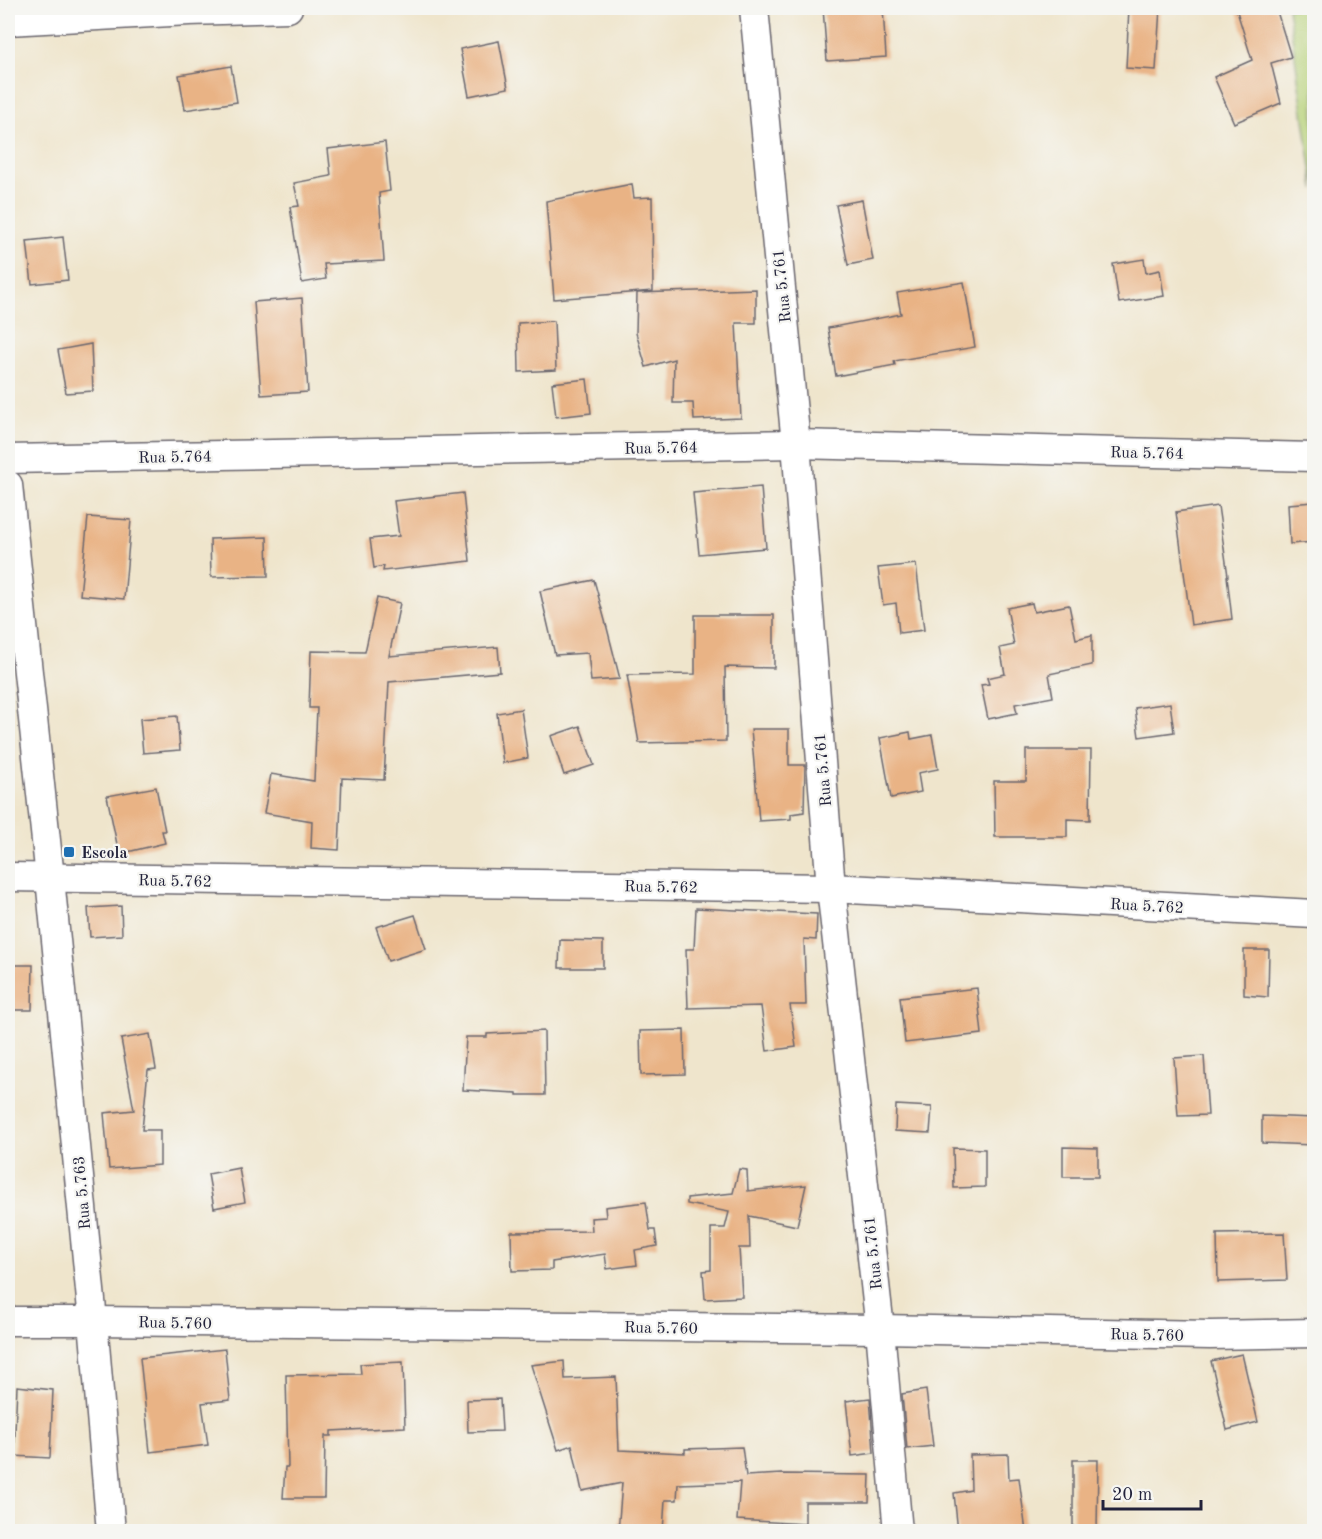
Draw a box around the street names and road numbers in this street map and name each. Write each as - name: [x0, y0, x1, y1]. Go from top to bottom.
- street label: Rua 5.761: [771, 248, 795, 323]
- street label: Rua 5.764: [624, 440, 698, 458]
- street label: Rua 5.764: [1110, 445, 1184, 463]
- street label: Rua 5.764: [138, 449, 212, 467]
- street label: Rua 5.761: [813, 732, 835, 807]
- street label: Rua 5.762: [138, 873, 212, 891]
- street label: Rua 5.762: [624, 879, 698, 897]
- street label: Rua 5.762: [1110, 897, 1184, 917]
- street label: Rua 5.763: [72, 1155, 94, 1230]
- street label: Rua 5.761: [862, 1215, 886, 1290]
- street label: Rua 5.760: [138, 1315, 212, 1333]
- street label: Rua 5.760: [624, 1320, 698, 1338]
- street label: Rua 5.760: [1110, 1327, 1184, 1345]

